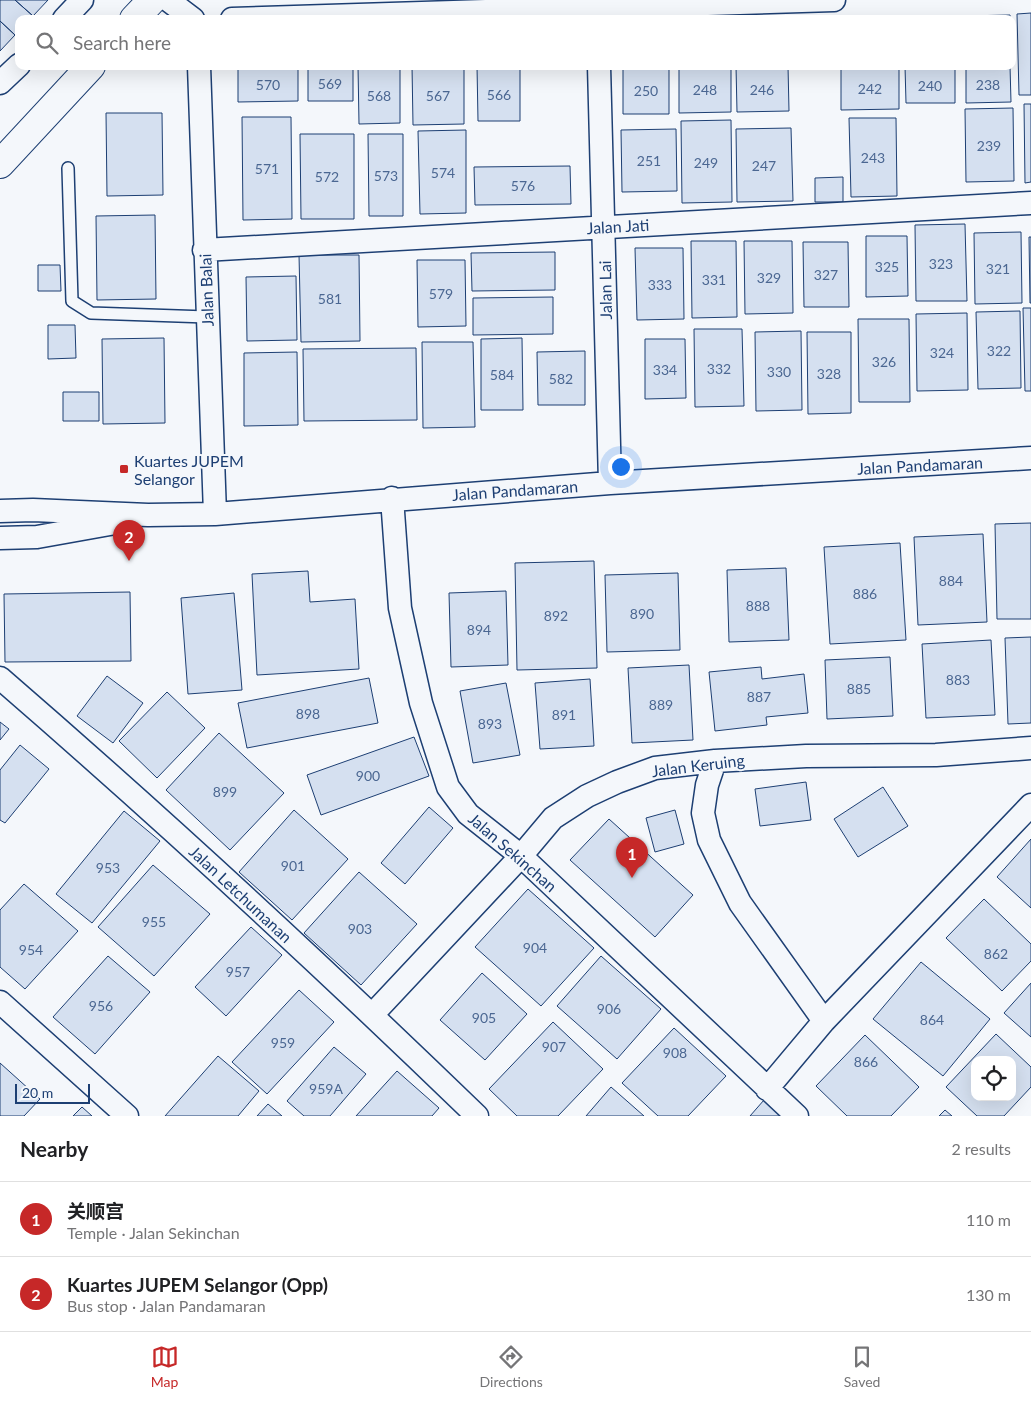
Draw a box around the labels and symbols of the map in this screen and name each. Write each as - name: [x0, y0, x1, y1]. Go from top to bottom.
- house number: 569: [318, 75, 342, 92]
- house number: 570: [256, 76, 280, 93]
- house number: 238: [976, 76, 1000, 93]
- house number: 240: [918, 77, 942, 94]
- house number: 242: [858, 80, 882, 97]
- house number: 248: [693, 81, 717, 98]
- house number: 246: [750, 81, 774, 98]
- house number: 250: [634, 82, 658, 99]
- house number: 566: [487, 86, 511, 103]
- house number: 568: [367, 87, 391, 104]
- house number: 567: [426, 87, 450, 104]
- house number: 239: [977, 137, 1001, 154]
- house number: 243: [861, 149, 885, 166]
- house number: 251: [637, 152, 661, 169]
- house number: 249: [694, 154, 718, 171]
- house number: 247: [752, 157, 776, 174]
- house number: 571: [255, 160, 279, 177]
- house number: 574: [431, 164, 455, 181]
- house number: 573: [374, 167, 398, 184]
- house number: 572: [315, 168, 339, 185]
- house number: 576: [511, 177, 535, 194]
- street label: Jalan Jati: [586, 215, 650, 237]
- street label: Jalan Balai: [195, 253, 217, 327]
- house number: 323: [929, 255, 953, 272]
- house number: 325: [875, 258, 899, 275]
- street label: Jalan Lai: [595, 260, 615, 320]
- house number: 321: [986, 260, 1010, 277]
- house number: 327: [814, 266, 838, 283]
- house number: 329: [757, 269, 781, 286]
- house number: 331: [702, 271, 726, 288]
- house number: 333: [648, 276, 672, 293]
- house number: 579: [429, 285, 453, 302]
- house number: 581: [318, 290, 342, 307]
- house number: 322: [987, 342, 1011, 359]
- house number: 324: [930, 344, 954, 361]
- house number: 326: [872, 353, 896, 370]
- house number: 332: [707, 360, 731, 377]
- house number: 334: [653, 361, 677, 378]
- house number: 330: [767, 363, 791, 380]
- house number: 328: [817, 365, 841, 382]
- house number: 584: [490, 366, 514, 383]
- house number: 582: [549, 370, 573, 387]
- place label: Kuartes JUPEM Selangor: [134, 451, 244, 488]
- street label: Jalan Pandamaran: [857, 452, 983, 478]
- your location: [608, 454, 634, 480]
- marker: Kuartes JUPEM Selangor: [118, 463, 130, 475]
- street label: Jalan Pandamaran: [451, 476, 579, 504]
- pin: 2: [113, 520, 145, 561]
- house number: 884: [939, 572, 963, 589]
- house number: 886: [853, 585, 877, 602]
- house number: 888: [746, 597, 770, 614]
- house number: 890: [630, 605, 654, 622]
- house number: 892: [544, 607, 568, 624]
- house number: 894: [467, 621, 491, 638]
- house number: 883: [946, 671, 970, 688]
- house number: 885: [847, 680, 871, 697]
- house number: 887: [747, 688, 771, 705]
- house number: 889: [649, 696, 673, 713]
- house number: 898: [296, 705, 320, 722]
- house number: 891: [552, 706, 576, 723]
- house number: 893: [478, 715, 502, 732]
- street label: Jalan Keruing: [650, 750, 746, 780]
- house number: 900: [356, 767, 380, 784]
- house number: 899: [213, 783, 237, 800]
- street label: Jalan Sekinchan: [465, 809, 561, 895]
- pin: 1: [616, 837, 648, 878]
- street label: Jalan Letchumanan: [186, 842, 296, 946]
- house number: 901: [281, 857, 305, 874]
- house number: 953: [96, 859, 120, 876]
- house number: 955: [142, 913, 166, 930]
- house number: 903: [348, 920, 372, 937]
- house number: 904: [523, 939, 547, 956]
- house number: 954: [19, 941, 43, 958]
- house number: 862: [984, 945, 1008, 962]
- house number: 957: [226, 963, 250, 980]
- house number: 956: [89, 997, 113, 1014]
- house number: 906: [597, 1000, 621, 1017]
- house number: 905: [472, 1009, 496, 1026]
- house number: 864: [920, 1011, 944, 1028]
- house number: 959: [271, 1034, 295, 1051]
- house number: 907: [542, 1038, 566, 1055]
- house number: 908: [663, 1044, 687, 1061]
- house number: 866: [854, 1053, 878, 1070]
- house number: 959A: [309, 1080, 343, 1097]
- scale bar: [15, 1081, 90, 1104]

